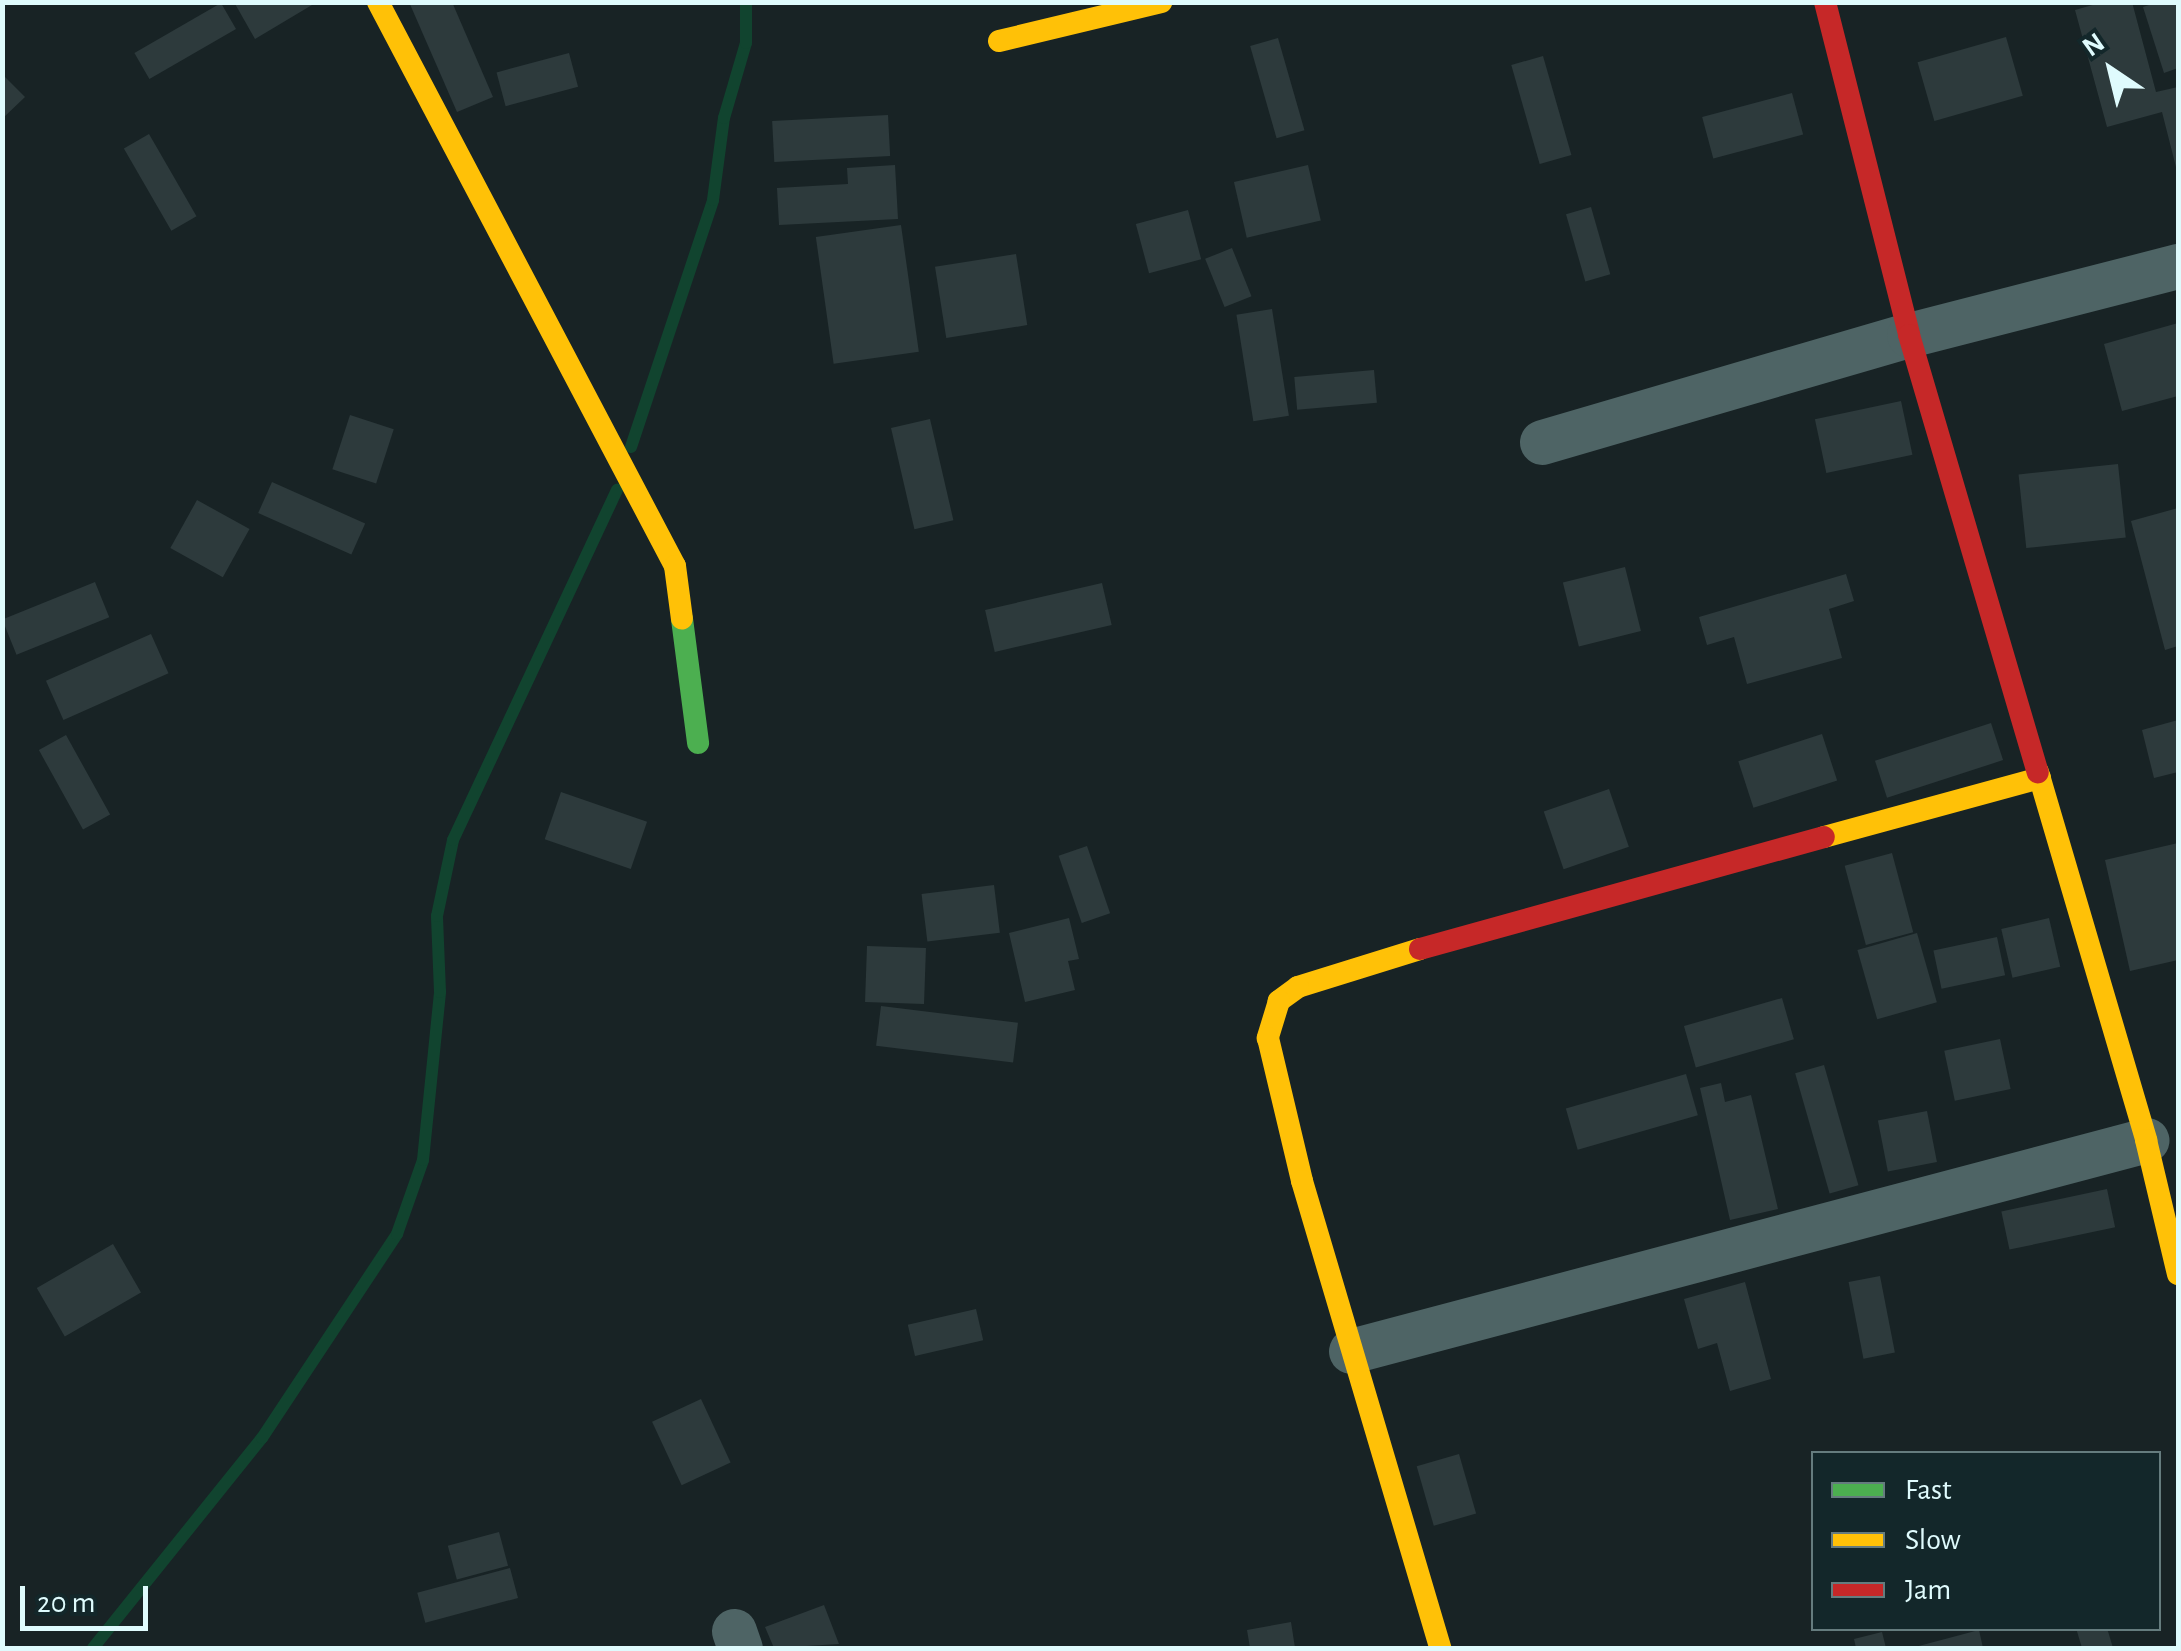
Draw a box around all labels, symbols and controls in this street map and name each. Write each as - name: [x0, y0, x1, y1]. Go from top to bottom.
- north arrow: [2061, 20, 2161, 120]
- text: N: [2078, 28, 2110, 62]
- legend: [1811, 1451, 2161, 1631]
- text: Fast: [1905, 1475, 1952, 1505]
- text: Slow: [1905, 1525, 1961, 1555]
- scale bar: [25, 1566, 152, 1628]
- text: Jam: [1905, 1575, 1951, 1605]
- text: 20 m: [37, 1588, 95, 1618]

